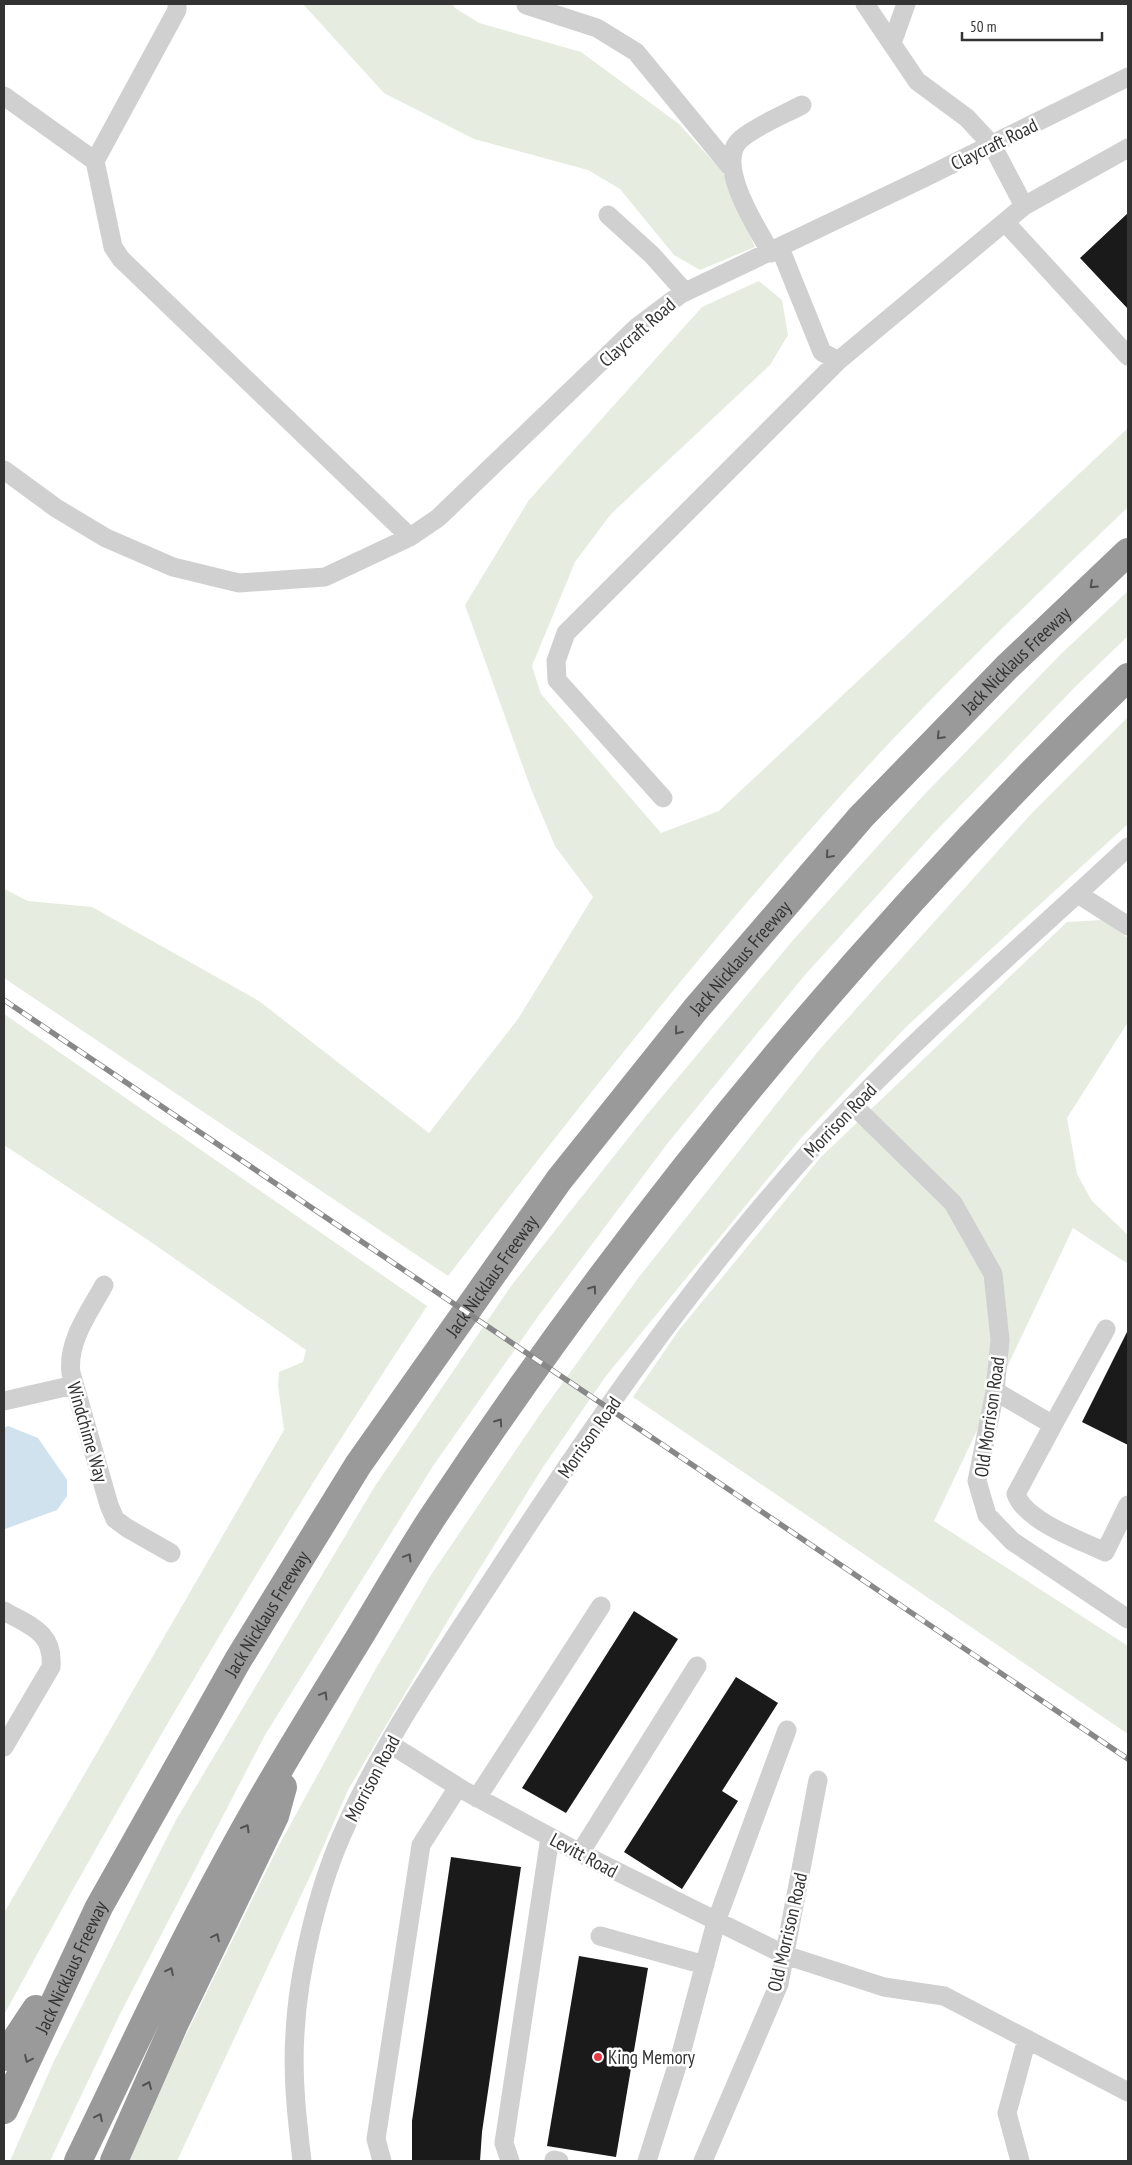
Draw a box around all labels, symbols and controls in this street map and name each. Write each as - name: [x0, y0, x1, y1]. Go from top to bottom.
- scale bar: [962, 10, 1102, 42]
- text: 50 m: [970, 17, 996, 36]
- street label: Claycraft Road: [947, 113, 1041, 175]
- street label: Claycraft Road: [594, 292, 680, 372]
- one-way arrow: [1089, 579, 1098, 588]
- street label: Jack Nicklaus Freeway: [955, 601, 1076, 720]
- one-way arrow: [937, 730, 946, 739]
- one-way arrow: [826, 849, 835, 858]
- street label: Jack Nicklaus Freeway: [683, 895, 796, 1020]
- one-way arrow: [674, 1026, 683, 1035]
- street label: Morrison Road: [799, 1078, 881, 1162]
- street label: Jack Nicklaus Freeway: [440, 1210, 543, 1342]
- one-way arrow: [587, 1286, 596, 1295]
- street label: Old Morrison Road: [969, 1355, 1009, 1479]
- street label: Windchime Way: [62, 1379, 114, 1486]
- street label: Morrison Road: [552, 1392, 626, 1482]
- one-way arrow: [493, 1418, 502, 1428]
- street label: Jack Nicklaus Freeway: [219, 1545, 315, 1682]
- one-way arrow: [402, 1553, 412, 1562]
- one-way arrow: [317, 1692, 327, 1701]
- street label: Morrison Road: [339, 1731, 405, 1825]
- one-way arrow: [240, 1824, 250, 1833]
- street label: Levitt Road: [546, 1827, 622, 1883]
- street label: Old Morrison Road: [762, 1870, 812, 1994]
- street label: Jack Nicklaus Freeway: [29, 1895, 113, 2038]
- one-way arrow: [210, 1933, 220, 1942]
- one-way arrow: [164, 1967, 175, 1976]
- place label: King Memory: [608, 2045, 696, 2069]
- marker: King Memory: [592, 2051, 604, 2063]
- one-way arrow: [24, 2053, 34, 2062]
- one-way arrow: [141, 2081, 152, 2090]
- one-way arrow: [93, 2113, 104, 2122]

